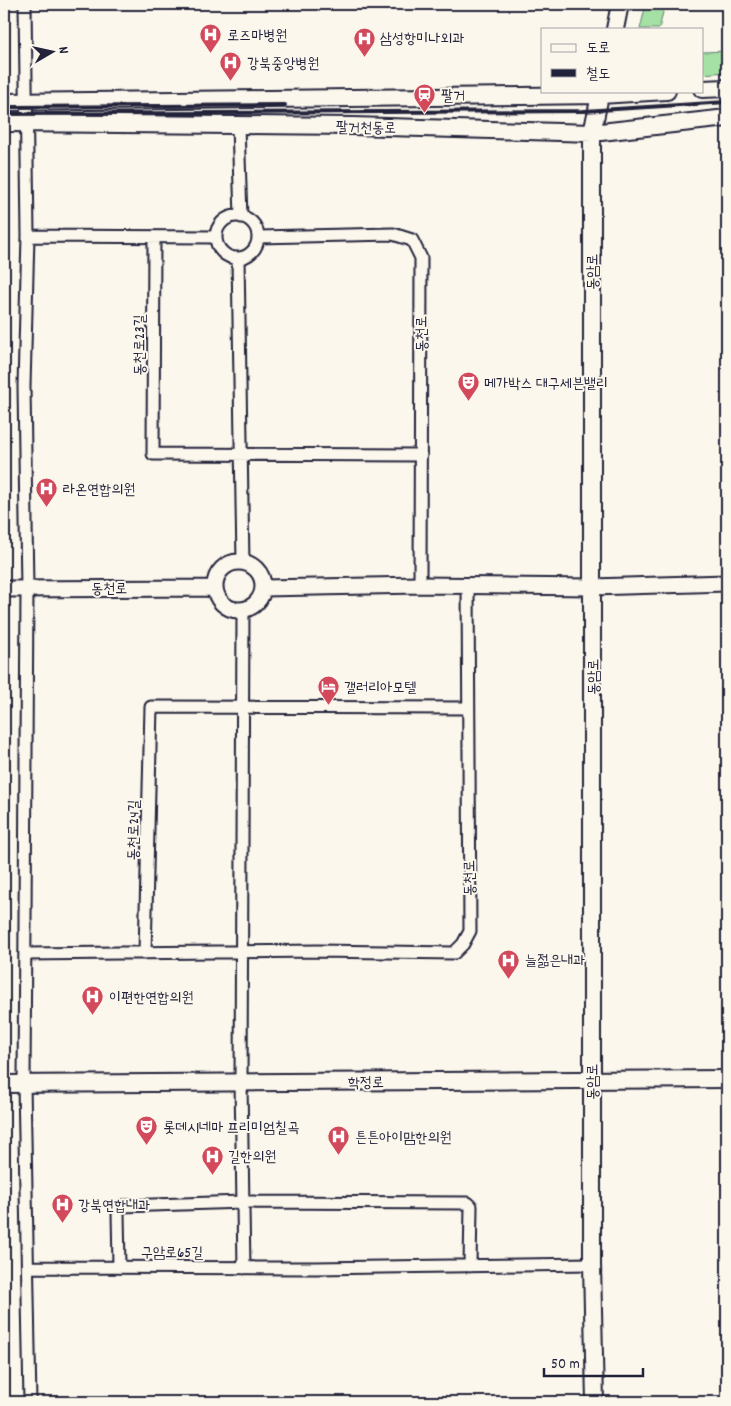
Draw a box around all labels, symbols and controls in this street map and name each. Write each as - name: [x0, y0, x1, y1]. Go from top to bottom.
- hospital icon: 로즈마병원: [199, 23, 223, 54]
- place label: 로즈마병원: [227, 26, 287, 48]
- hospital icon: 삼성항미나외과: [352, 26, 376, 57]
- north arrow: [28, 28, 78, 78]
- legend: [541, 28, 704, 92]
- place label: 삼성항미나외과: [380, 29, 465, 51]
- text: 도로: [586, 38, 610, 60]
- text: N: [52, 45, 73, 55]
- hospital icon: 강북중앙병원: [219, 51, 243, 82]
- place label: 강북중앙병원: [247, 54, 319, 76]
- text: 철도: [586, 64, 610, 86]
- station icon: 팔거: [413, 83, 437, 114]
- place label: 팔거: [441, 86, 465, 108]
- street label: 팔거천동로: [336, 117, 396, 141]
- street label: 동암로: [583, 254, 605, 290]
- street label: 동천로23길: [130, 314, 152, 376]
- street label: 동천로: [412, 316, 434, 352]
- theatre icon: 메가박스 대구세븐밸리: [456, 371, 480, 402]
- place label: 메가박스 대구세븐밸리: [484, 374, 608, 396]
- hospital icon: 라온연합의원: [35, 477, 59, 508]
- place label: 라온연합의원: [63, 480, 135, 502]
- street label: 동천로: [91, 579, 127, 601]
- street label: 동암로: [584, 659, 606, 695]
- hotel icon: 갤러리아모텔: [316, 675, 340, 706]
- place label: 갤러리아모텔: [344, 678, 416, 700]
- street label: 동천로24길: [123, 799, 147, 861]
- street label: 동천로: [460, 860, 482, 896]
- hospital icon: 늘젊은내과: [497, 948, 521, 979]
- place label: 늘젊은내과: [525, 951, 585, 973]
- hospital icon: 이편한연합의원: [81, 985, 105, 1016]
- place label: 이편한연합의원: [109, 988, 194, 1010]
- street label: 동암로: [583, 1064, 605, 1100]
- street label: 학정로: [348, 1073, 384, 1095]
- theatre icon: 롯데시네마 프리미엄칠곡: [135, 1115, 159, 1146]
- place label: 롯데시네마 프리미엄칠곡: [163, 1118, 299, 1140]
- hospital icon: 튼튼아이맘한의원: [327, 1125, 351, 1156]
- place label: 튼튼아이맘한의원: [355, 1128, 452, 1150]
- hospital icon: 길한의원: [200, 1144, 224, 1175]
- place label: 길한의원: [228, 1147, 276, 1169]
- hospital icon: 강북연합내과: [50, 1193, 74, 1224]
- place label: 강북연합내과: [78, 1196, 150, 1218]
- street label: 구암로65길: [141, 1243, 203, 1265]
- scale bar: [544, 1346, 642, 1378]
- text: 50 m: [551, 1354, 580, 1376]

